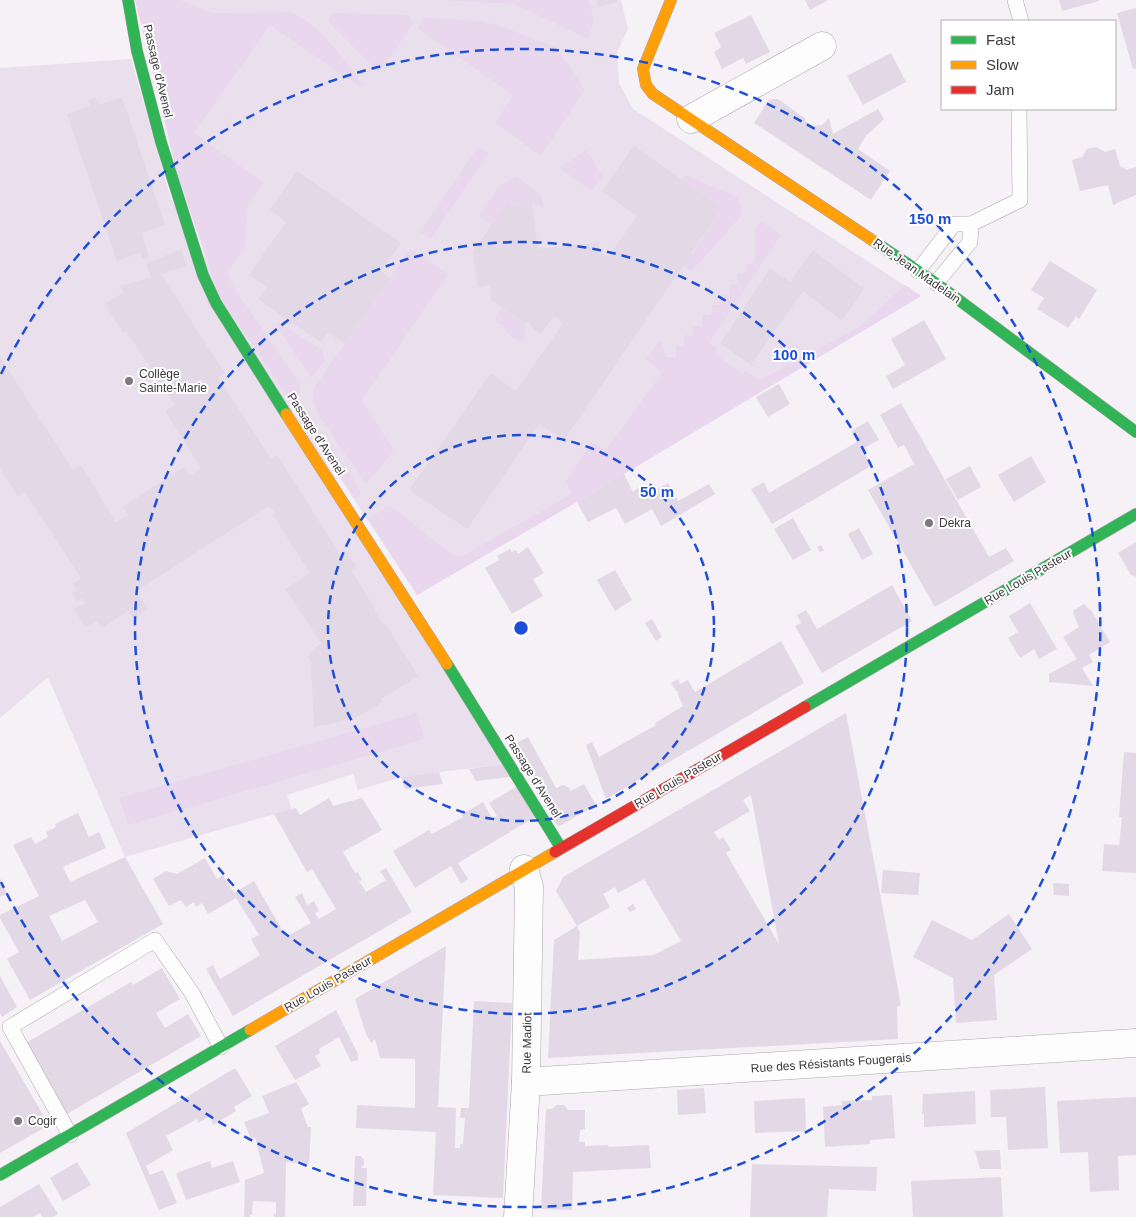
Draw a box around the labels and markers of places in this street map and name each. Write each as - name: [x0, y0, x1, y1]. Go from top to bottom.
- place label: Collège Sainte-Marie: [139, 367, 207, 395]
- marker: Collège Sainte-Marie: [123, 375, 135, 387]
- place label: Dekra: [939, 516, 971, 530]
- marker: Dekra: [923, 517, 935, 529]
- centre of rings: [512, 619, 530, 637]
- place label: Cogir: [28, 1114, 57, 1128]
- marker: Cogir: [12, 1115, 24, 1127]

